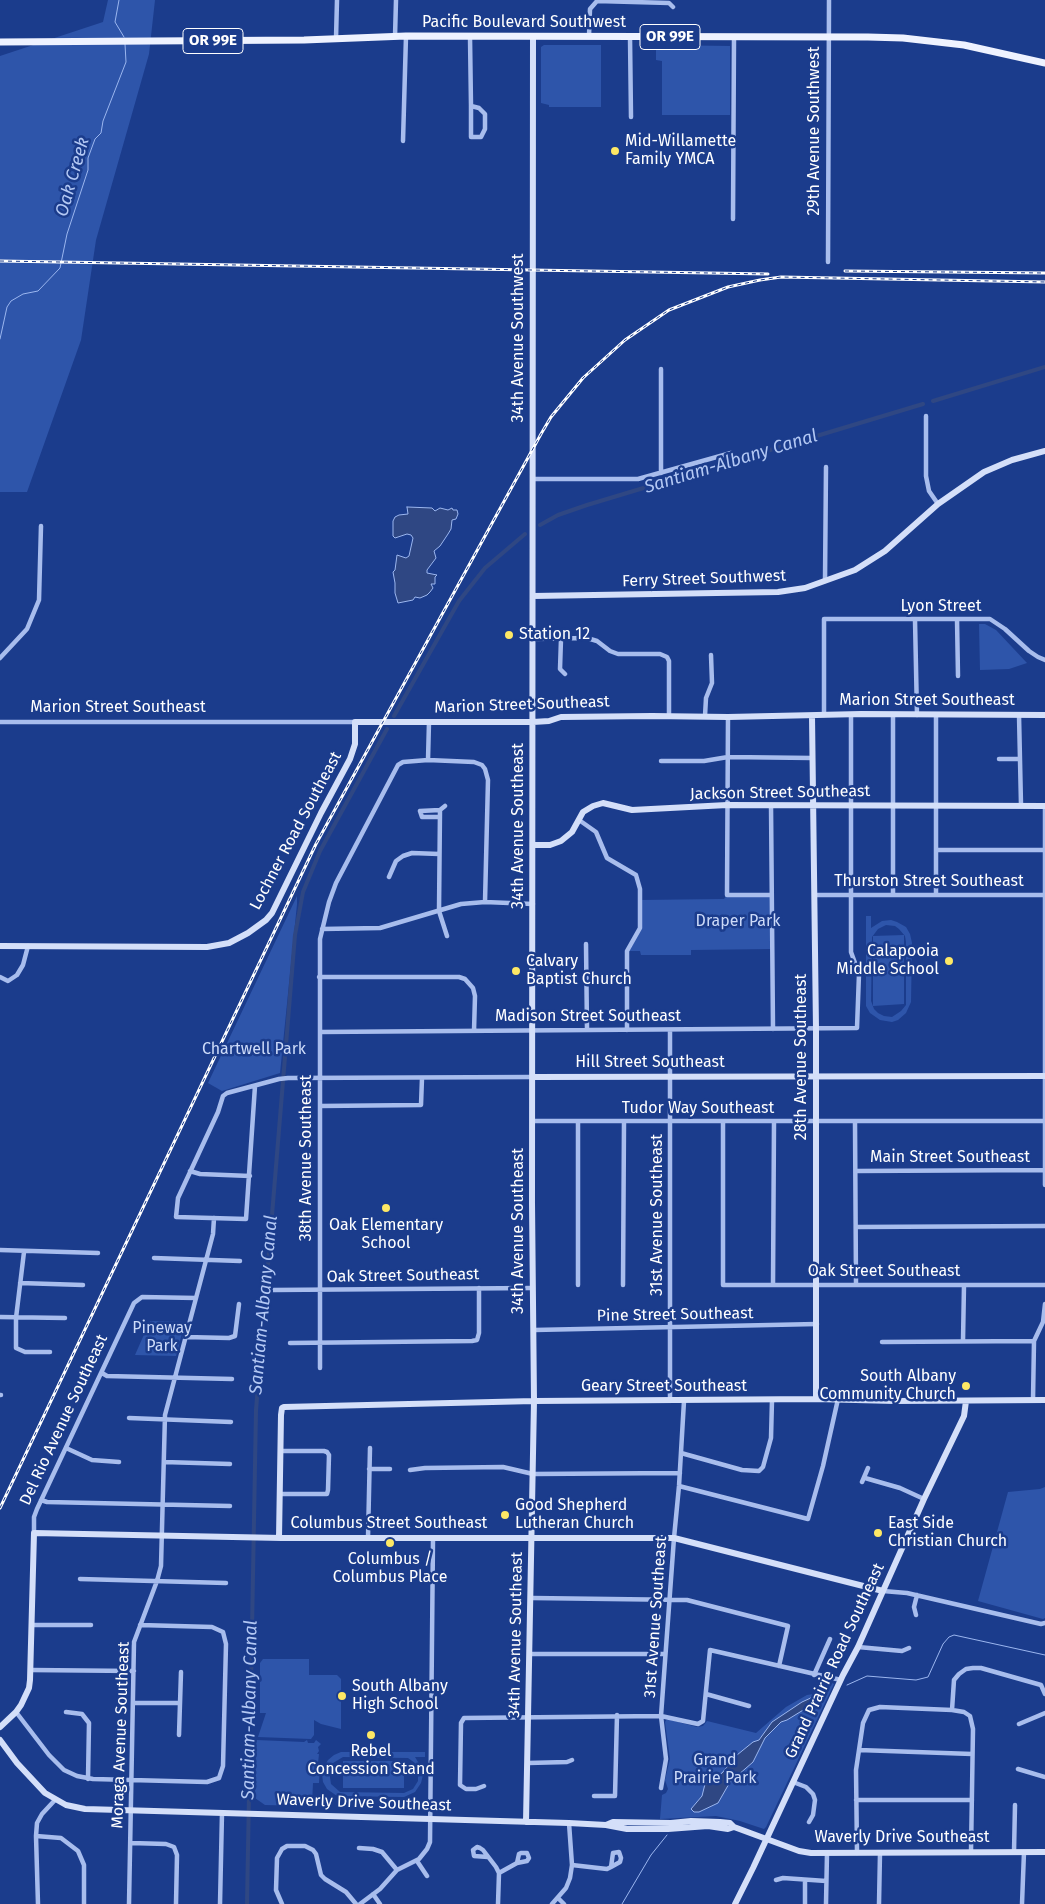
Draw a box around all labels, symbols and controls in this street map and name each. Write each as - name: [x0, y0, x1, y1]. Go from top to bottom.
- street label: Pacific Boulevard Southwest: [422, 13, 626, 33]
- road number: OR 99E: [640, 24, 700, 50]
- road number: OR 99E: [183, 28, 243, 54]
- street label: 29th Avenue Southwest: [805, 47, 825, 215]
- place label: Mid-Willamette Family YMCA: [625, 132, 736, 170]
- water label: Oak Creek: [51, 135, 95, 219]
- marker: Mid-Willamette Family YMCA: [609, 145, 621, 157]
- street label: 34th Avenue Southwest: [509, 253, 529, 423]
- water label: Santiam-Albany Canal: [642, 425, 820, 499]
- street label: Ferry Street Southwest: [622, 567, 786, 591]
- street label: Lyon Street: [900, 597, 982, 617]
- place label: Station 12: [519, 625, 590, 645]
- marker: Station 12: [503, 629, 515, 641]
- street label: Marion Street Southeast: [839, 691, 1015, 711]
- street label: Marion Street Southeast: [434, 692, 610, 718]
- street label: Marion Street Southeast: [30, 698, 206, 718]
- street label: 34th Avenue Southeast: [509, 743, 529, 909]
- street label: Lochner Road Southeast: [246, 749, 346, 913]
- street label: Jackson Street Southeast: [690, 782, 870, 804]
- street label: Thurston Street Southeast: [834, 872, 1024, 892]
- park label: Draper Park: [696, 912, 780, 932]
- place label: Calapooia Middle School: [836, 942, 939, 980]
- place label: Calvary Baptist Church: [526, 952, 632, 990]
- marker: Calapooia Middle School: [943, 955, 955, 967]
- marker: Calvary Baptist Church: [510, 965, 522, 977]
- street label: 28th Avenue Southeast: [792, 974, 812, 1140]
- street label: Madison Street Southeast: [495, 1007, 681, 1027]
- park label: Chartwell Park: [202, 1040, 306, 1060]
- street label: Hill Street Southeast: [575, 1053, 725, 1073]
- street label: 38th Avenue Southeast: [297, 1075, 317, 1241]
- street label: Tudor Way Southeast: [622, 1099, 774, 1119]
- street label: 31st Avenue Southeast: [648, 1134, 668, 1296]
- street label: 34th Avenue Southeast: [509, 1148, 529, 1314]
- street label: Main Street Southeast: [870, 1148, 1030, 1168]
- marker: Oak Elementary School: [380, 1202, 392, 1214]
- water label: Santiam-Albany Canal: [245, 1215, 283, 1395]
- place label: Oak Elementary School: [329, 1216, 443, 1254]
- street label: Oak Street Southeast: [808, 1262, 960, 1282]
- street label: Oak Street Southeast: [327, 1265, 479, 1287]
- street label: Pine Street Southeast: [597, 1304, 753, 1326]
- park label: Pineway Park: [132, 1319, 192, 1357]
- street label: Del Rio Avenue Southeast: [16, 1332, 112, 1508]
- place label: South Albany Community Church: [819, 1367, 956, 1405]
- street label: Geary Street Southeast: [581, 1377, 747, 1397]
- marker: South Albany Community Church: [960, 1380, 972, 1392]
- place label: Good Shepherd Lutheran Church: [515, 1496, 634, 1534]
- marker: Good Shepherd Lutheran Church: [499, 1509, 511, 1521]
- street label: Columbus Street Southeast: [291, 1514, 487, 1534]
- place label: East Side Christian Church: [888, 1514, 1007, 1552]
- marker: East Side Christian Church: [872, 1527, 884, 1539]
- street label: 31st Avenue Southeast: [641, 1535, 671, 1699]
- marker: Columbus / Columbus Place: [384, 1537, 396, 1549]
- place label: Columbus / Columbus Place: [333, 1550, 447, 1588]
- street label: 34th Avenue Southeast: [505, 1552, 527, 1718]
- street label: Grand Prairie Road Southeast: [781, 1560, 889, 1762]
- water label: Santiam-Albany Canal: [238, 1620, 262, 1800]
- street label: Moraga Avenue Southeast: [108, 1641, 134, 1829]
- place label: South Albany High School: [352, 1677, 448, 1715]
- marker: South Albany High School: [336, 1690, 348, 1702]
- marker: Rebel Concession Stand: [365, 1729, 377, 1741]
- place label: Rebel Concession Stand: [307, 1742, 435, 1780]
- park label: Grand Prairie Park: [674, 1751, 756, 1789]
- street label: Waverly Drive Southeast: [276, 1790, 452, 1816]
- street label: Waverly Drive Southeast: [814, 1828, 990, 1848]

